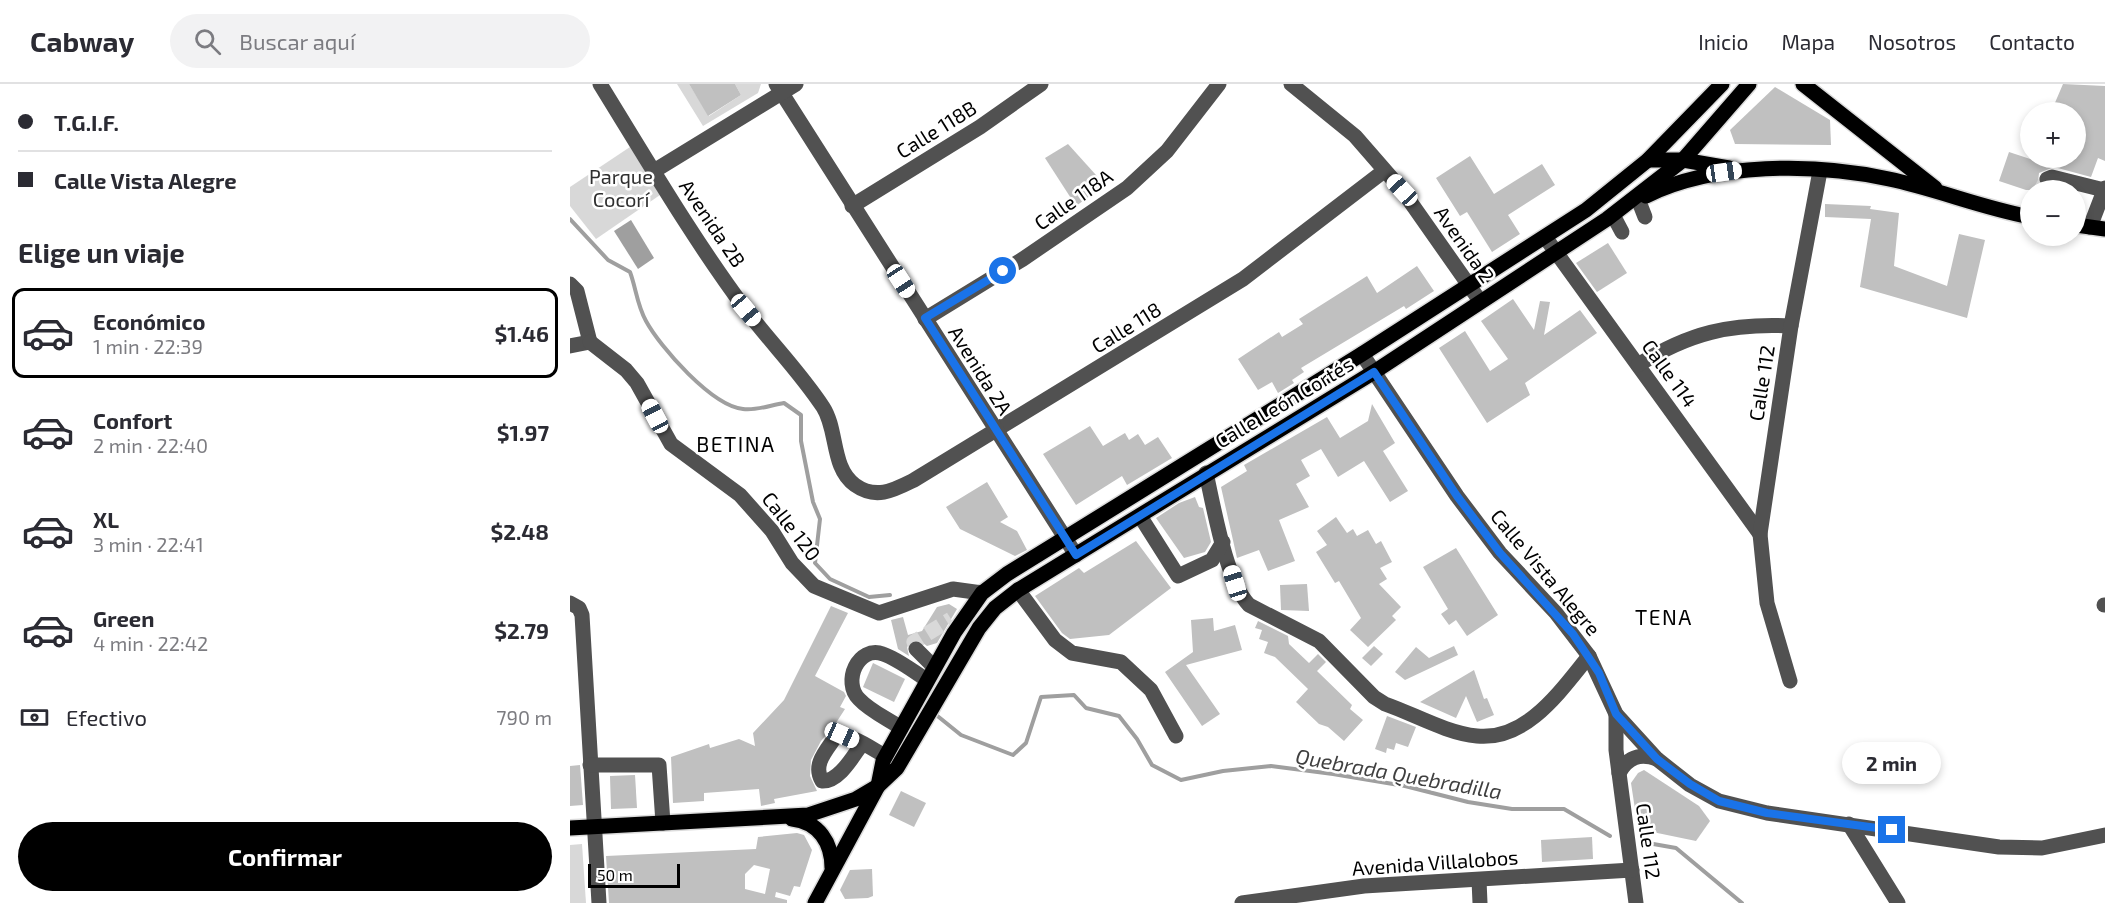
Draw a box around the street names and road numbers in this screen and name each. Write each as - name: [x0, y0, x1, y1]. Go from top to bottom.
- street label: Calle 118B: [892, 95, 980, 163]
- street label: Calle 118A: [1029, 163, 1117, 235]
- street label: Avenida 2B: [675, 175, 751, 271]
- street label: Avenida 2: [1430, 201, 1500, 287]
- street label: Calle 118: [1087, 296, 1165, 358]
- street label: Avenida 2A: [944, 321, 1018, 419]
- street label: Calle 114: [1637, 335, 1703, 411]
- street label: Calle 112: [1743, 343, 1779, 423]
- street label: Calle León Cortés: [1210, 351, 1358, 453]
- street label: Calle 120: [758, 487, 826, 565]
- street label: Calle Vista Alegre: [1486, 504, 1606, 640]
- street label: Calle 112: [1632, 801, 1666, 881]
- street label: Avenida Villalobos: [1351, 844, 1519, 880]

